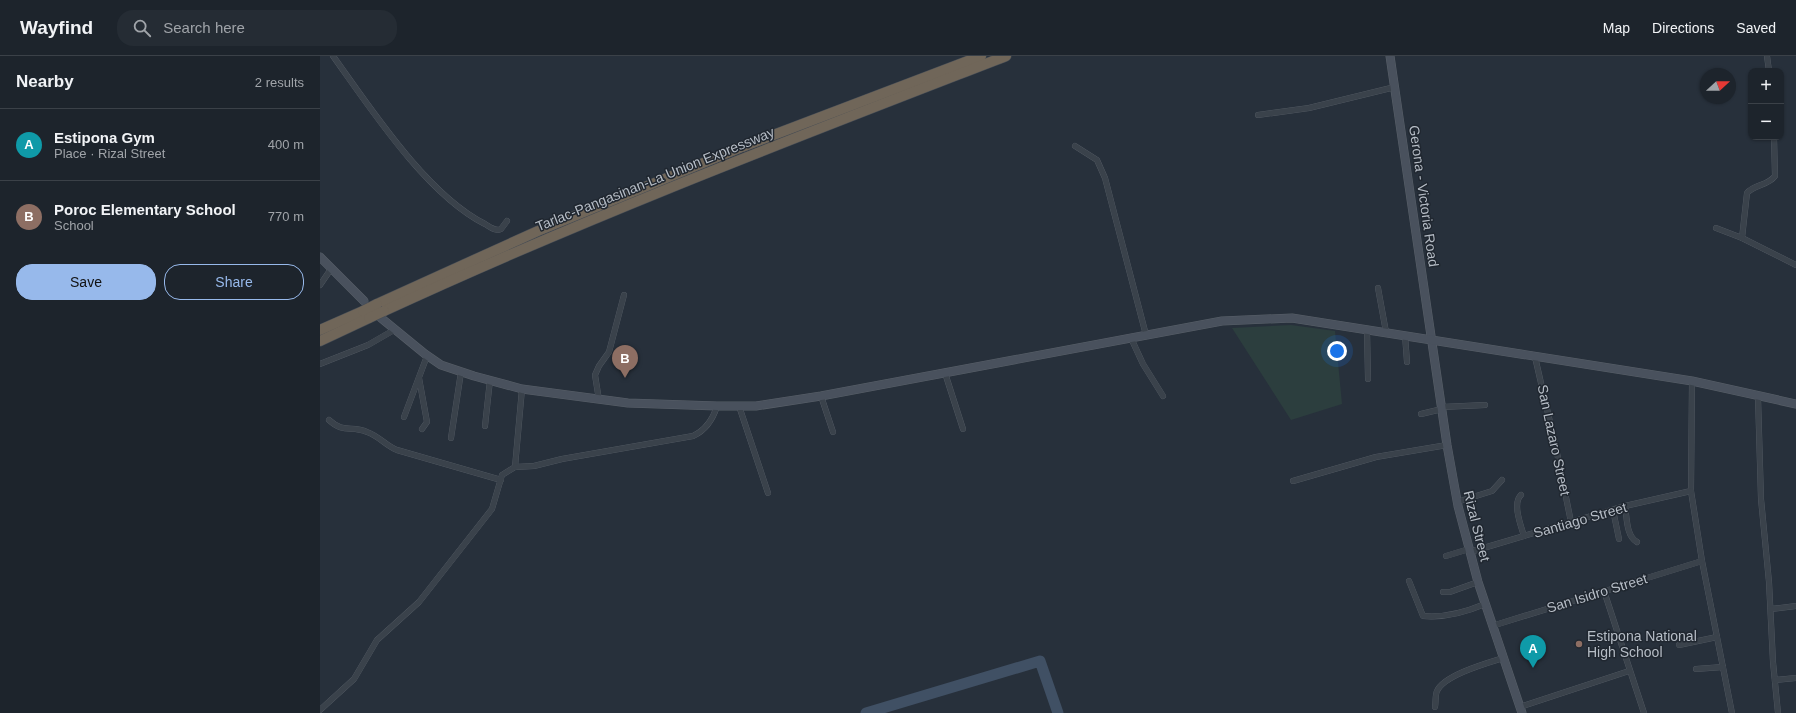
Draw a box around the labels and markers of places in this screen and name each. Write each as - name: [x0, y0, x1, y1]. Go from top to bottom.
- pin: B: [612, 345, 638, 378]
- place label: Estipona National High School: [1587, 628, 1697, 660]
- pin: A: [1520, 635, 1546, 668]
- marker: Estipona National High School: [1574, 639, 1584, 649]

